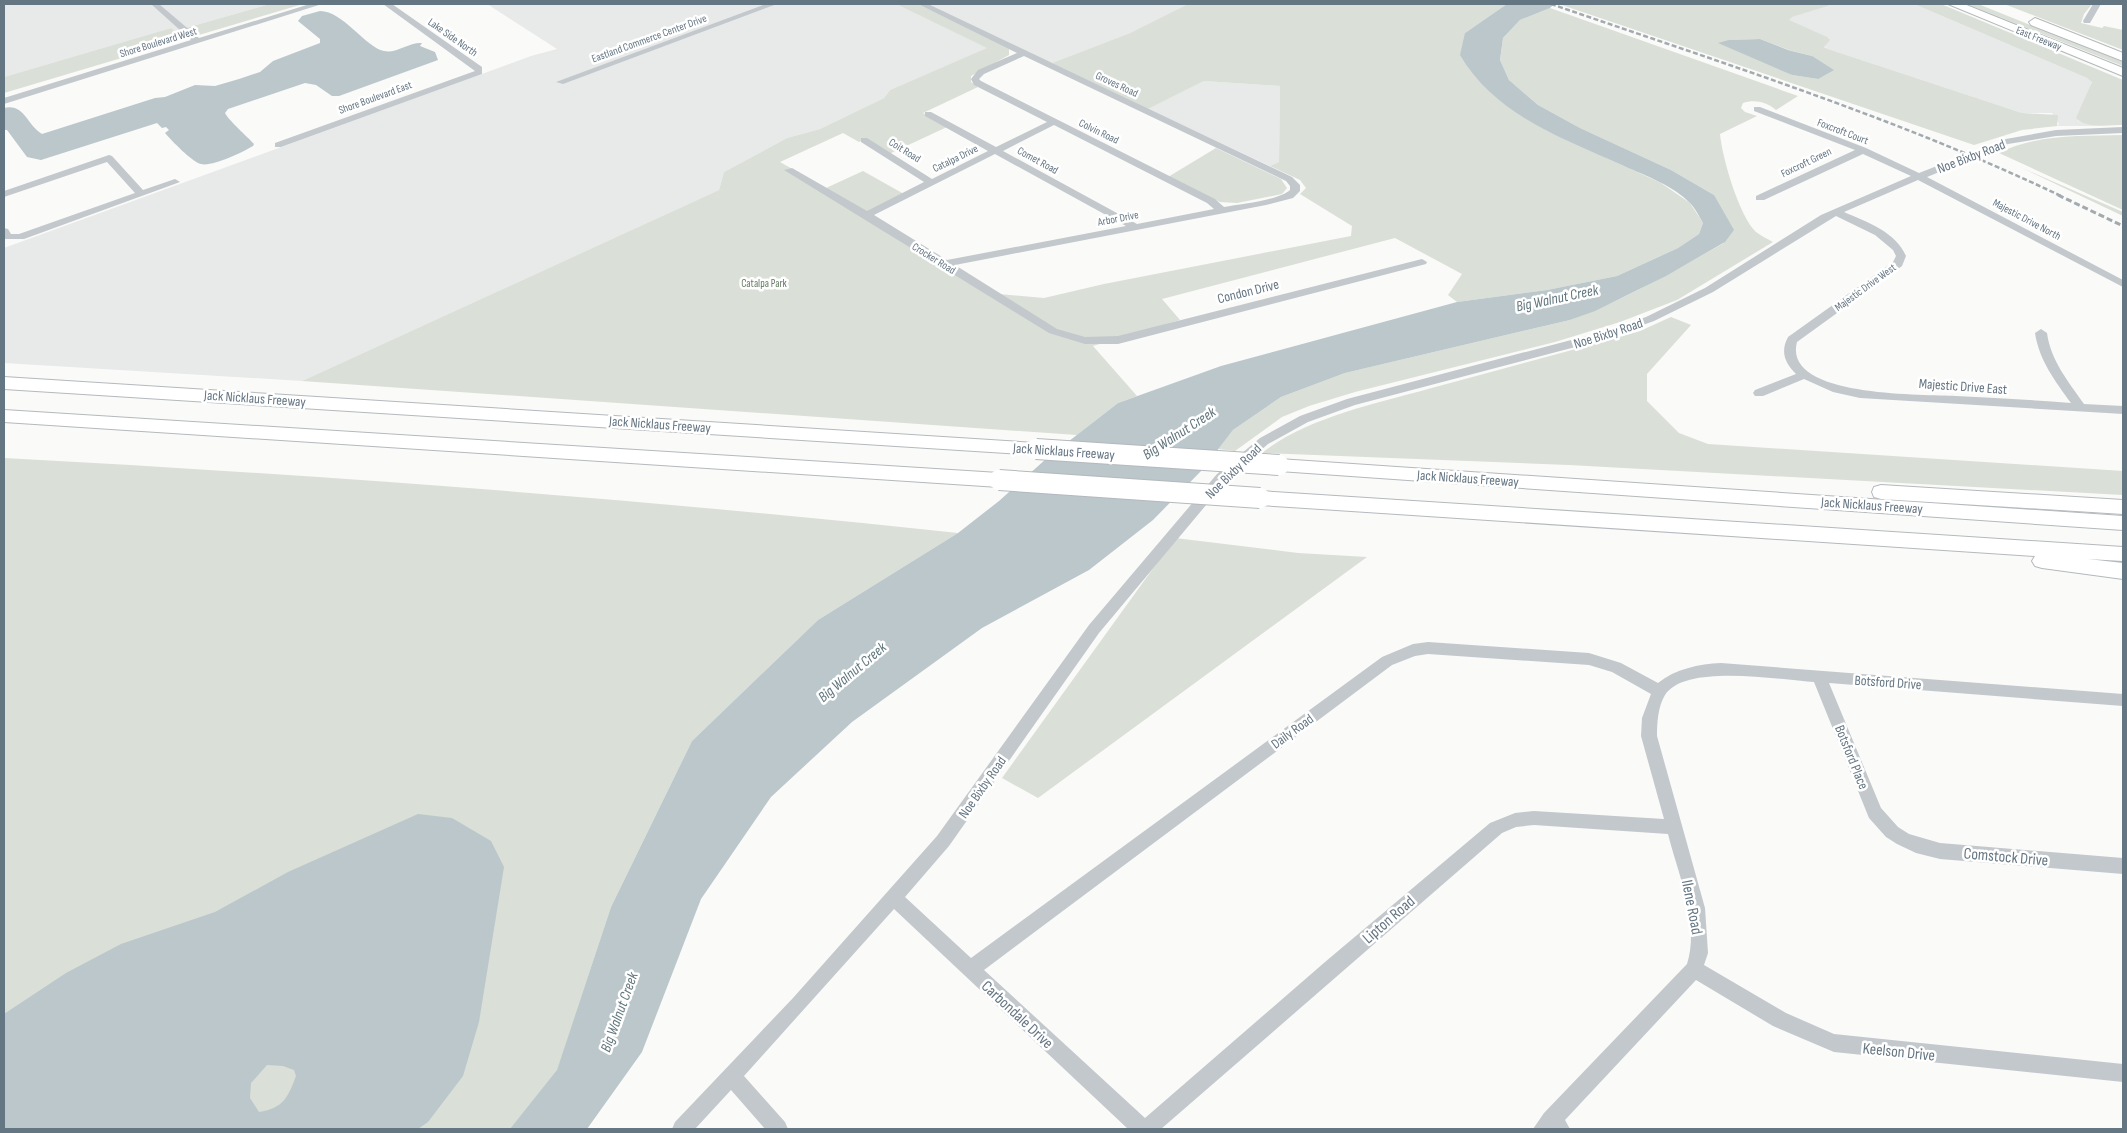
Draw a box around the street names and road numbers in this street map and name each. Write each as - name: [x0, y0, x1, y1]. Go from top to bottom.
- street label: Eastland Commerce Center Drive: [590, 12, 708, 65]
- street label: Lake Side North: [425, 16, 480, 59]
- street label: East Freeway: [2014, 23, 2064, 54]
- street label: Shore Boulevard West: [118, 24, 199, 60]
- street label: Groves Road: [1093, 69, 1141, 100]
- street label: Shore Boulevard East: [337, 78, 414, 117]
- street label: Colvin Road: [1077, 116, 1121, 147]
- street label: Foxcroft Court: [1815, 116, 1871, 147]
- street label: Coit Road: [886, 136, 923, 166]
- street label: Noe Bixby Road: [1935, 136, 2008, 177]
- street label: Catalpa Drive: [930, 142, 980, 175]
- street label: Comet Road: [1015, 144, 1061, 177]
- street label: Foxcroft Green: [1779, 145, 1834, 180]
- street label: Majestic Drive North: [1991, 196, 2063, 243]
- street label: Arbor Drive: [1096, 208, 1140, 229]
- street label: Crocker Road: [910, 240, 958, 277]
- street label: Majestic Drive West: [1832, 261, 1899, 314]
- street label: Condon Drive: [1216, 276, 1281, 307]
- street label: Noe Bixby Road: [1572, 314, 1645, 353]
- street label: Majestic Drive East: [1918, 375, 2008, 398]
- street label: Jack Nicklaus Freeway: [203, 386, 307, 411]
- street label: Jack Nicklaus Freeway: [608, 412, 712, 437]
- street label: Jack Nicklaus Freeway: [1012, 439, 1116, 464]
- street label: Noe Bixby Road: [1202, 440, 1265, 502]
- street label: Jack Nicklaus Freeway: [1416, 466, 1520, 491]
- street label: Jack Nicklaus Freeway: [1820, 493, 1924, 518]
- street label: Botsford Drive: [1854, 672, 1922, 693]
- street label: Daily Road: [1268, 710, 1317, 752]
- street label: Botsford Place: [1831, 723, 1872, 792]
- street label: Noe Bixby Road: [955, 753, 1010, 821]
- street label: Comstock Drive: [1963, 844, 2049, 871]
- street label: Ilene Road: [1677, 878, 1706, 936]
- street label: Lipton Road: [1359, 892, 1419, 948]
- street label: Carbondale Drive: [977, 977, 1057, 1053]
- street label: Keelson Drive: [1862, 1039, 1936, 1066]

